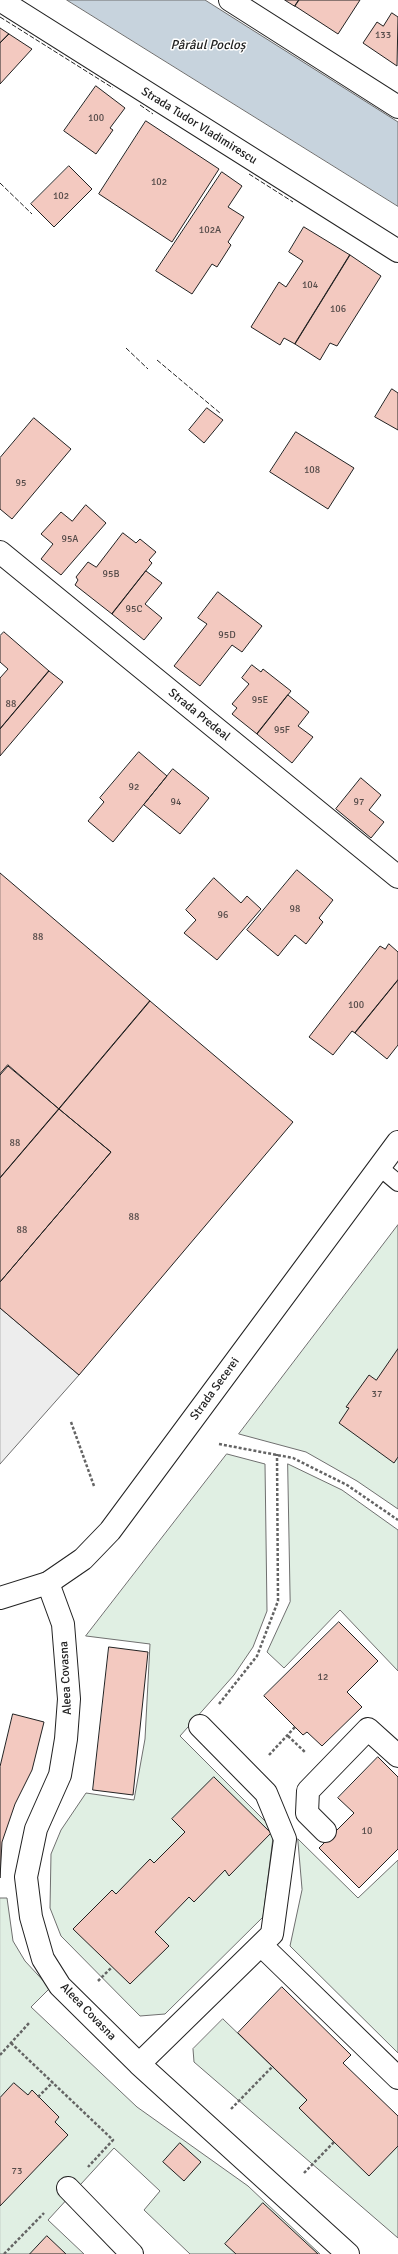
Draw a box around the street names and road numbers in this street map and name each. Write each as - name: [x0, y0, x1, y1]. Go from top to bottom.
- street label: Strada Tudor Vladimirescu: [138, 84, 260, 168]
- street label: Strada Predeal: [165, 686, 233, 744]
- street label: Strada Secerei: [187, 1355, 243, 1423]
- street label: Aleea Covasna: [57, 1641, 75, 1715]
- street label: Aleea Covasna: [57, 1980, 119, 2044]

